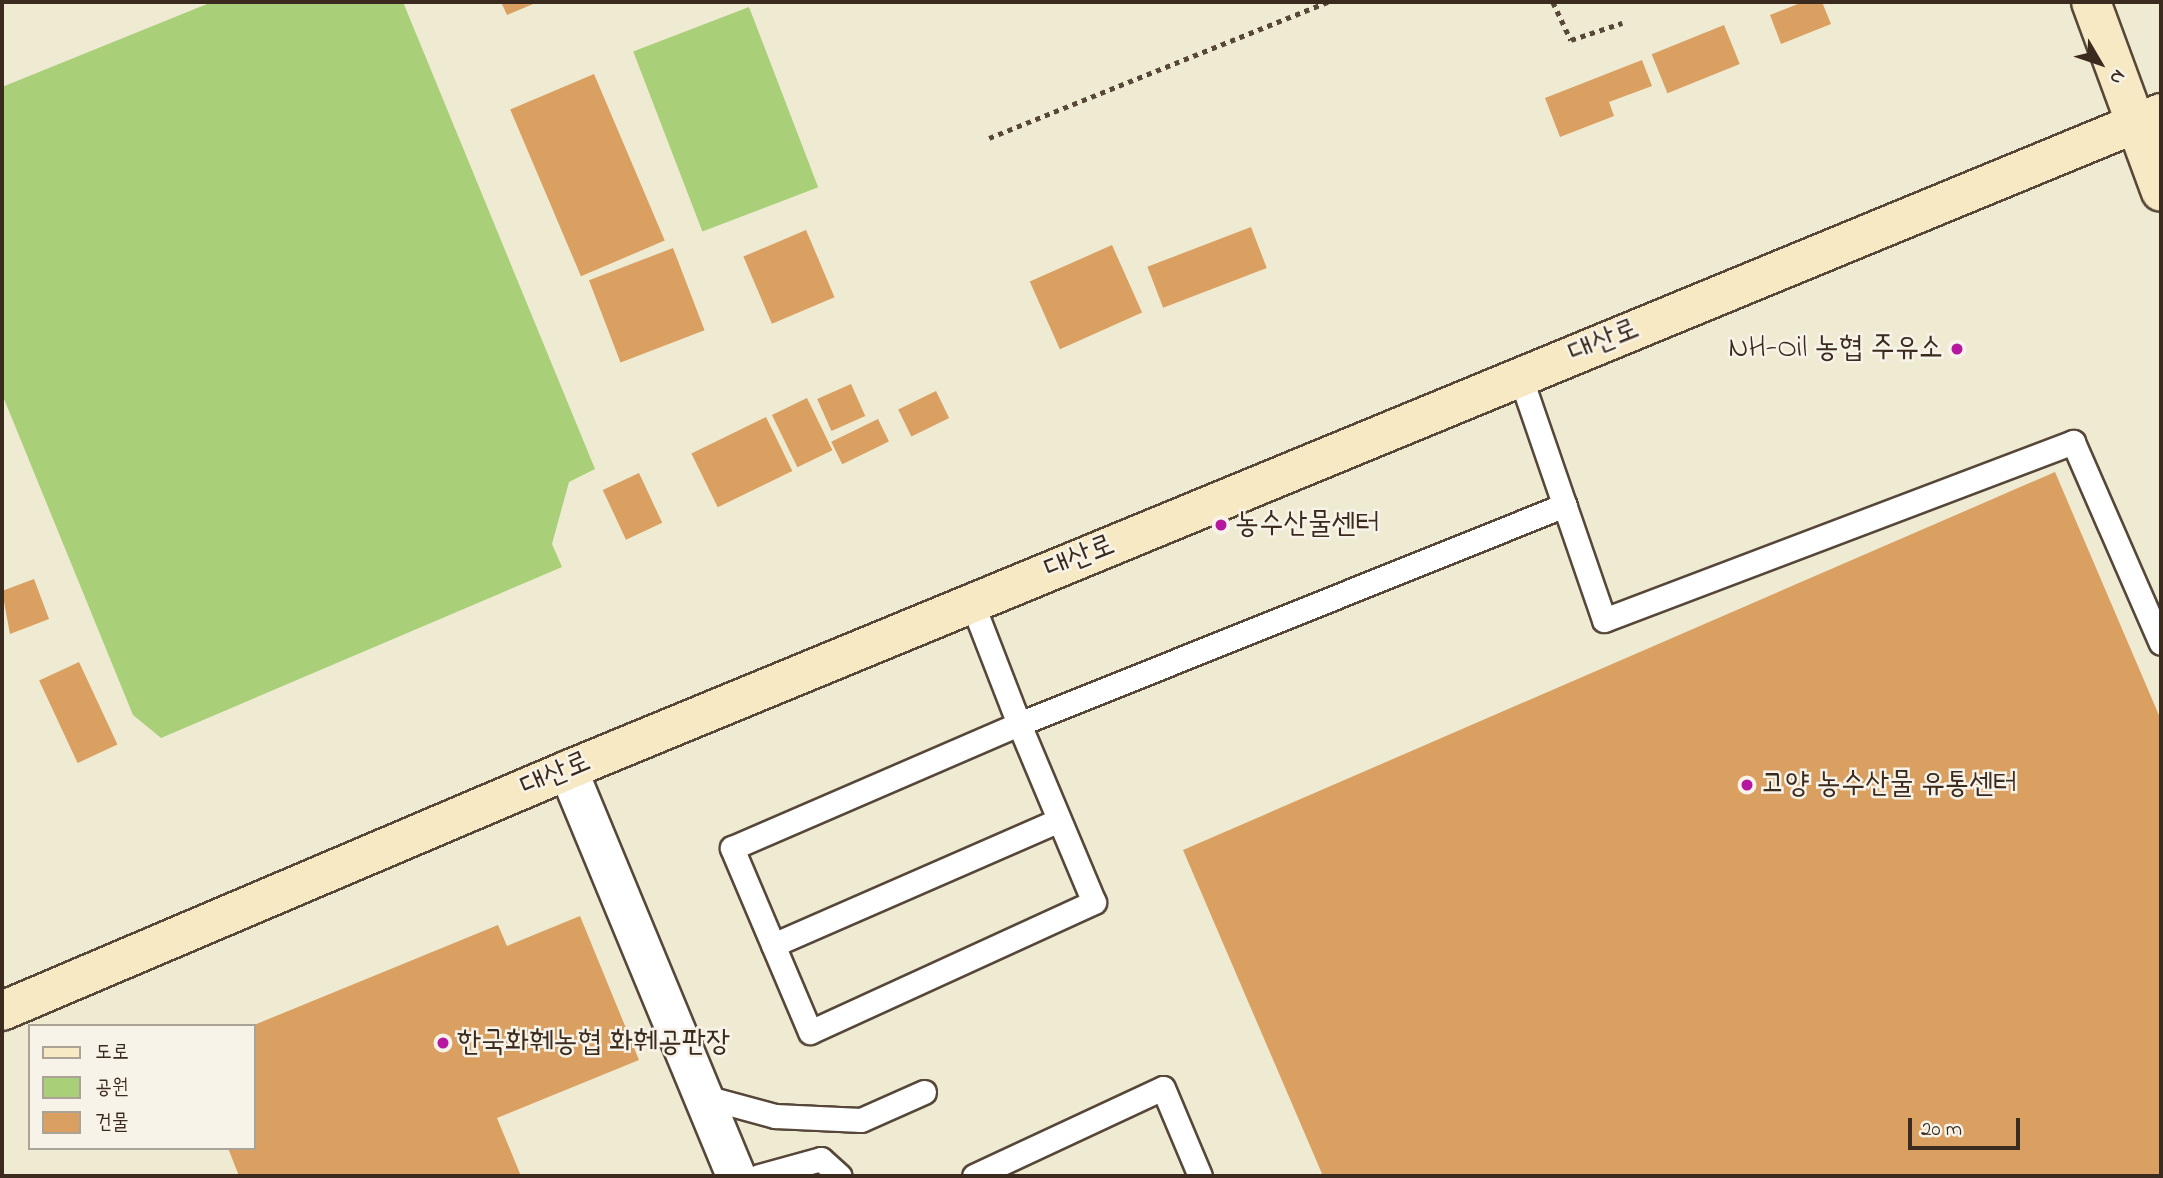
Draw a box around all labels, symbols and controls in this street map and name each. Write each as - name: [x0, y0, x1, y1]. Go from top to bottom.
- north arrow: [2065, 28, 2135, 98]
- text: N: [2102, 63, 2131, 90]
- street label: 대산로: [1564, 312, 1644, 372]
- place label: NH-Oil 농협 주유소: [1728, 331, 1943, 367]
- marker: NH-Oil 농협 주유소: [1949, 341, 1965, 357]
- place label: 농수산물센터: [1235, 507, 1380, 543]
- marker: 농수산물센터: [1213, 517, 1229, 533]
- street label: 대산로: [1040, 528, 1120, 588]
- street label: 대산로: [516, 744, 596, 806]
- place label: 고양 농수산물 유통센터: [1761, 767, 2017, 803]
- marker: 고양 농수산물 유통센터: [1739, 777, 1755, 793]
- legend: [28, 1024, 256, 1150]
- place label: 한국화훼농협 화훼공판장: [457, 1025, 730, 1061]
- marker: 한국화훼농협 화훼공판장: [435, 1035, 451, 1051]
- text: 도로: [95, 1038, 129, 1068]
- text: 공원: [95, 1073, 129, 1103]
- scale bar: [1911, 1104, 2023, 1148]
- text: 건물: [95, 1108, 129, 1138]
- text: 20 m: [1921, 1115, 1962, 1145]

